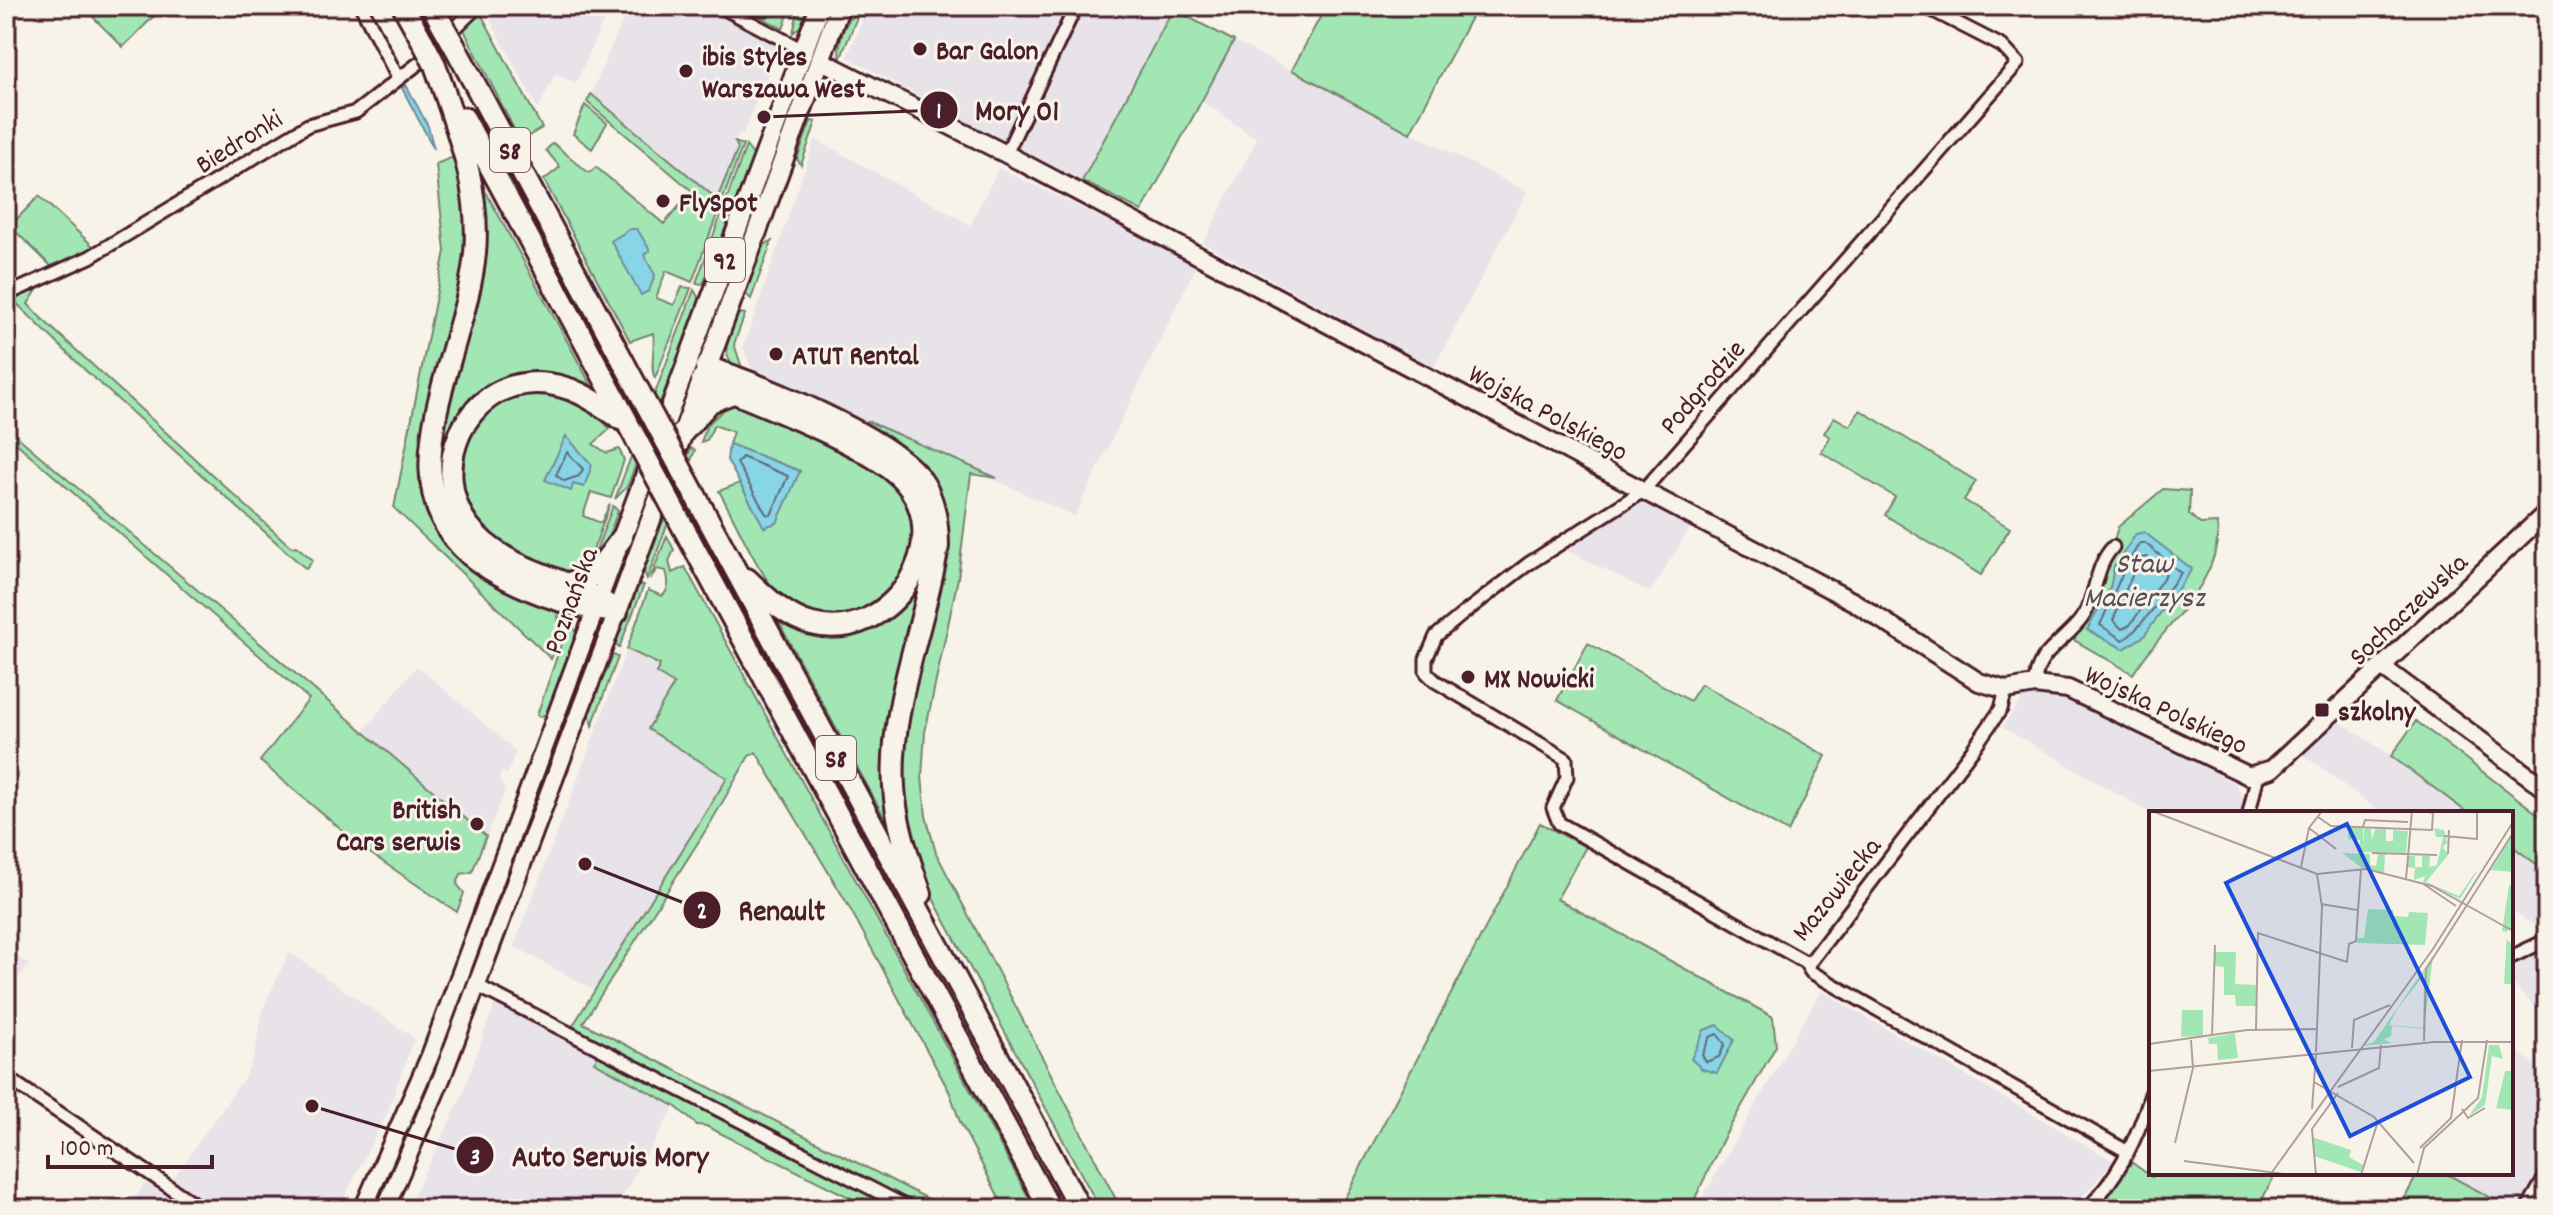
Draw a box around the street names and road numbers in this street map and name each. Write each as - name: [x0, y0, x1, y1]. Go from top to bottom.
- street label: Biedronki: [189, 102, 292, 187]
- road number: S8: [490, 128, 530, 172]
- road number: 92: [705, 238, 745, 282]
- street label: Podgrodzie: [1652, 333, 1757, 446]
- street label: Wojska Polskiego: [1460, 356, 1634, 474]
- street label: Poznańska: [536, 542, 612, 661]
- street label: Sochaczewska: [2342, 545, 2480, 678]
- street label: Wojska Polskiego: [2077, 657, 2253, 768]
- road number: S8: [816, 736, 856, 780]
- street label: Mazowiecka: [1784, 830, 1894, 952]

